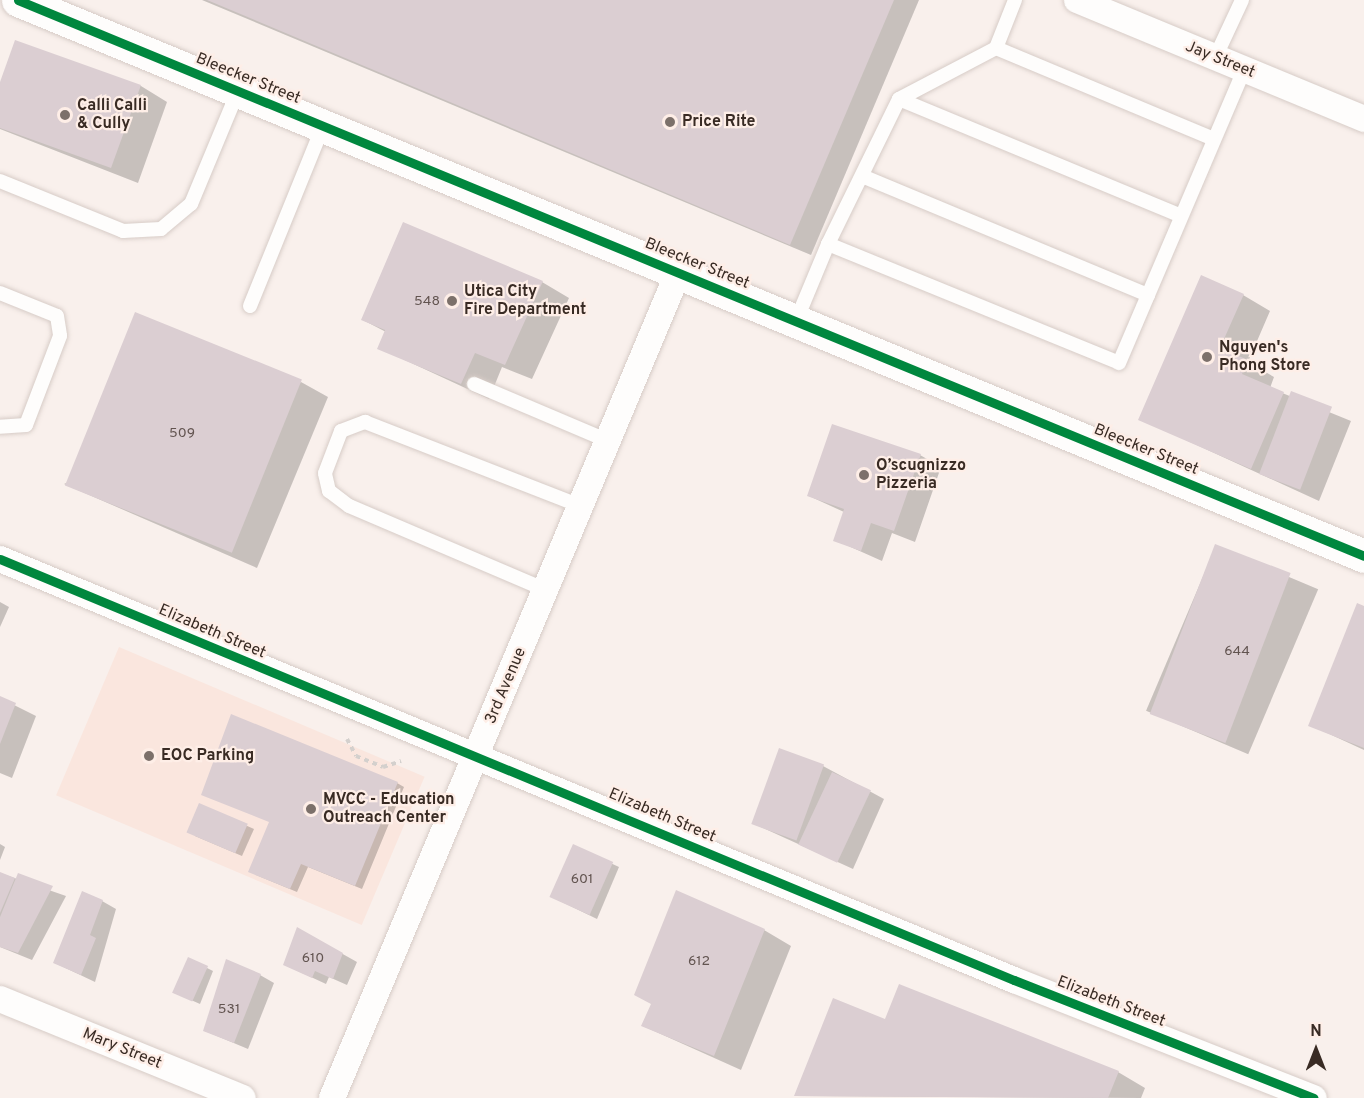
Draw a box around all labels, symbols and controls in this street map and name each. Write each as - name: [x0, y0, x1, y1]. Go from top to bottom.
- street label: Jay Street: [1182, 37, 1258, 83]
- street label: Bleecker Street: [193, 49, 303, 109]
- place label: Calli Calli & Cully: [77, 96, 147, 134]
- marker: Calli Calli & Cully: [58, 108, 72, 122]
- place label: Price Rite: [682, 112, 756, 132]
- marker: Price Rite: [663, 115, 677, 129]
- street label: Bleecker Street: [642, 234, 752, 294]
- place label: Utica City Fire Department: [464, 282, 586, 320]
- house number: 548: [414, 294, 440, 310]
- marker: Utica City Fire Department: [445, 294, 459, 308]
- place label: Nguyen's Phong Store: [1219, 338, 1310, 376]
- marker: Nguyen's Phong Store: [1200, 350, 1214, 364]
- street label: Bleecker Street: [1091, 420, 1201, 480]
- house number: 509: [169, 426, 195, 442]
- place label: O’scugnizzo Pizzeria: [876, 456, 966, 494]
- marker: O’scugnizzo Pizzeria: [857, 468, 871, 482]
- street label: Elizabeth Street: [156, 601, 268, 663]
- house number: 644: [1224, 644, 1250, 660]
- street label: 3rd Avenue: [481, 645, 531, 727]
- place label: EOC Parking: [161, 746, 254, 766]
- marker: EOC Parking: [142, 749, 156, 763]
- street label: Elizabeth Street: [606, 785, 718, 847]
- place label: MVCC - Education Outreach Center: [323, 790, 455, 828]
- marker: MVCC - Education Outreach Center: [304, 802, 318, 816]
- house number: 601: [571, 872, 593, 888]
- house number: 610: [302, 951, 324, 967]
- house number: 612: [688, 954, 710, 970]
- street label: Elizabeth Street: [1054, 973, 1168, 1031]
- house number: 531: [218, 1002, 240, 1018]
- north arrow: [1286, 1020, 1346, 1080]
- text: N: [1310, 1022, 1322, 1042]
- street label: Mary Street: [80, 1024, 164, 1074]

